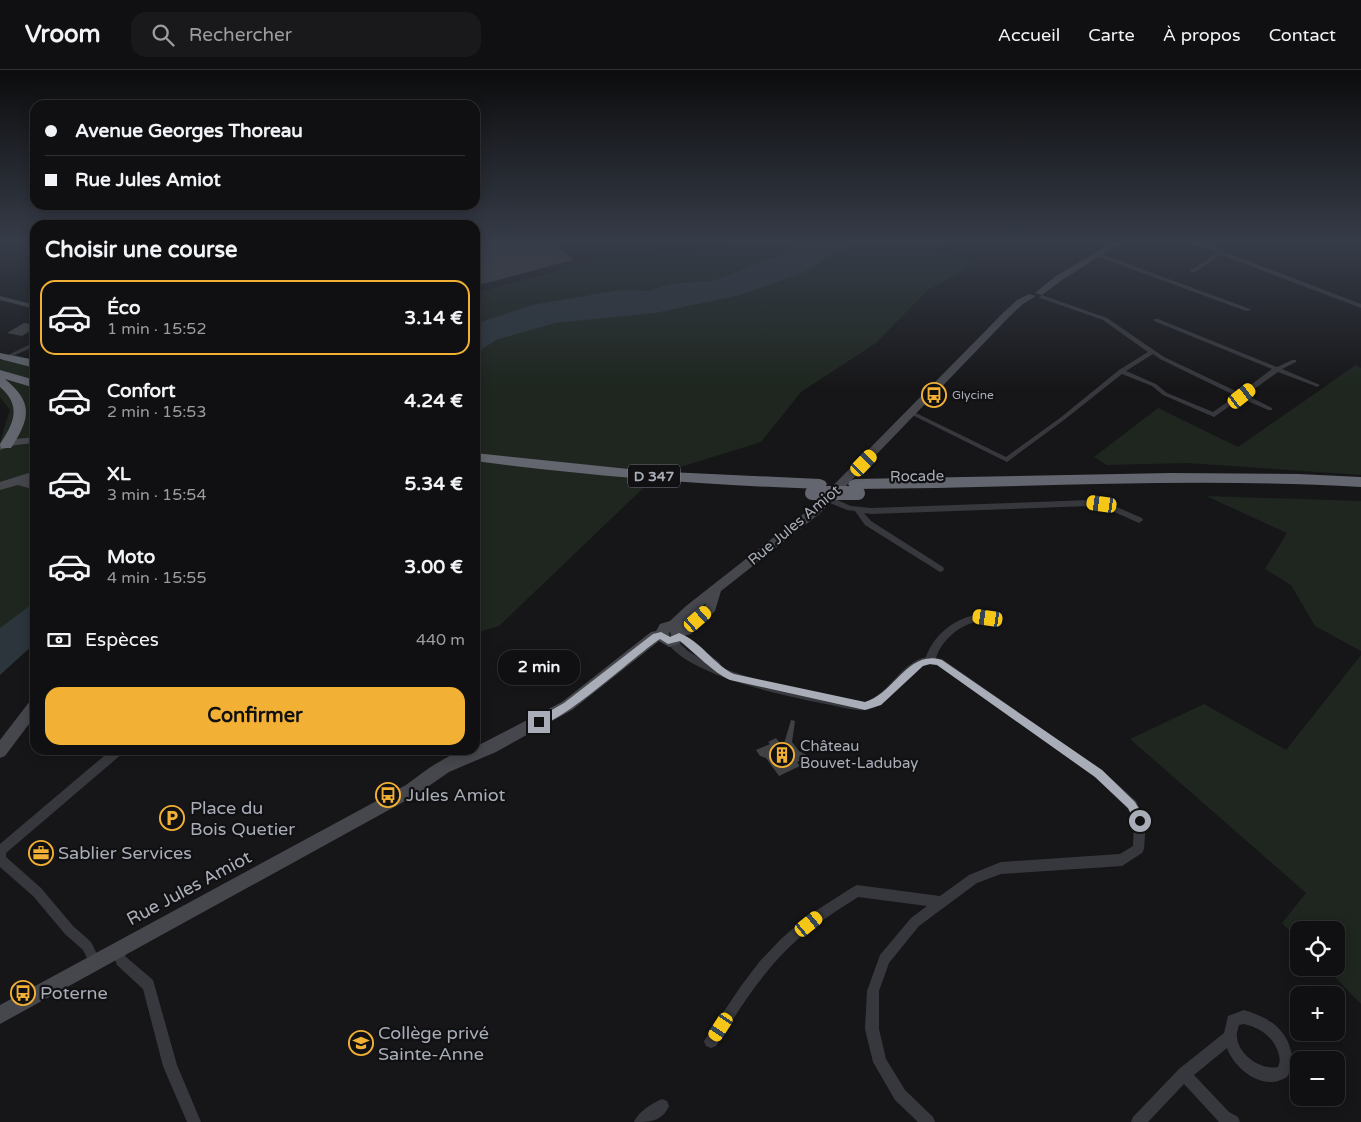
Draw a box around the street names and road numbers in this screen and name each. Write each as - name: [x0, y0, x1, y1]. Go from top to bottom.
- road number: D 347: [628, 464, 680, 488]
- street label: Rocade: [890, 467, 944, 485]
- street label: Rue Jules Amiot: [744, 481, 844, 569]
- street label: Rue Jules Amiot: [123, 846, 255, 930]

